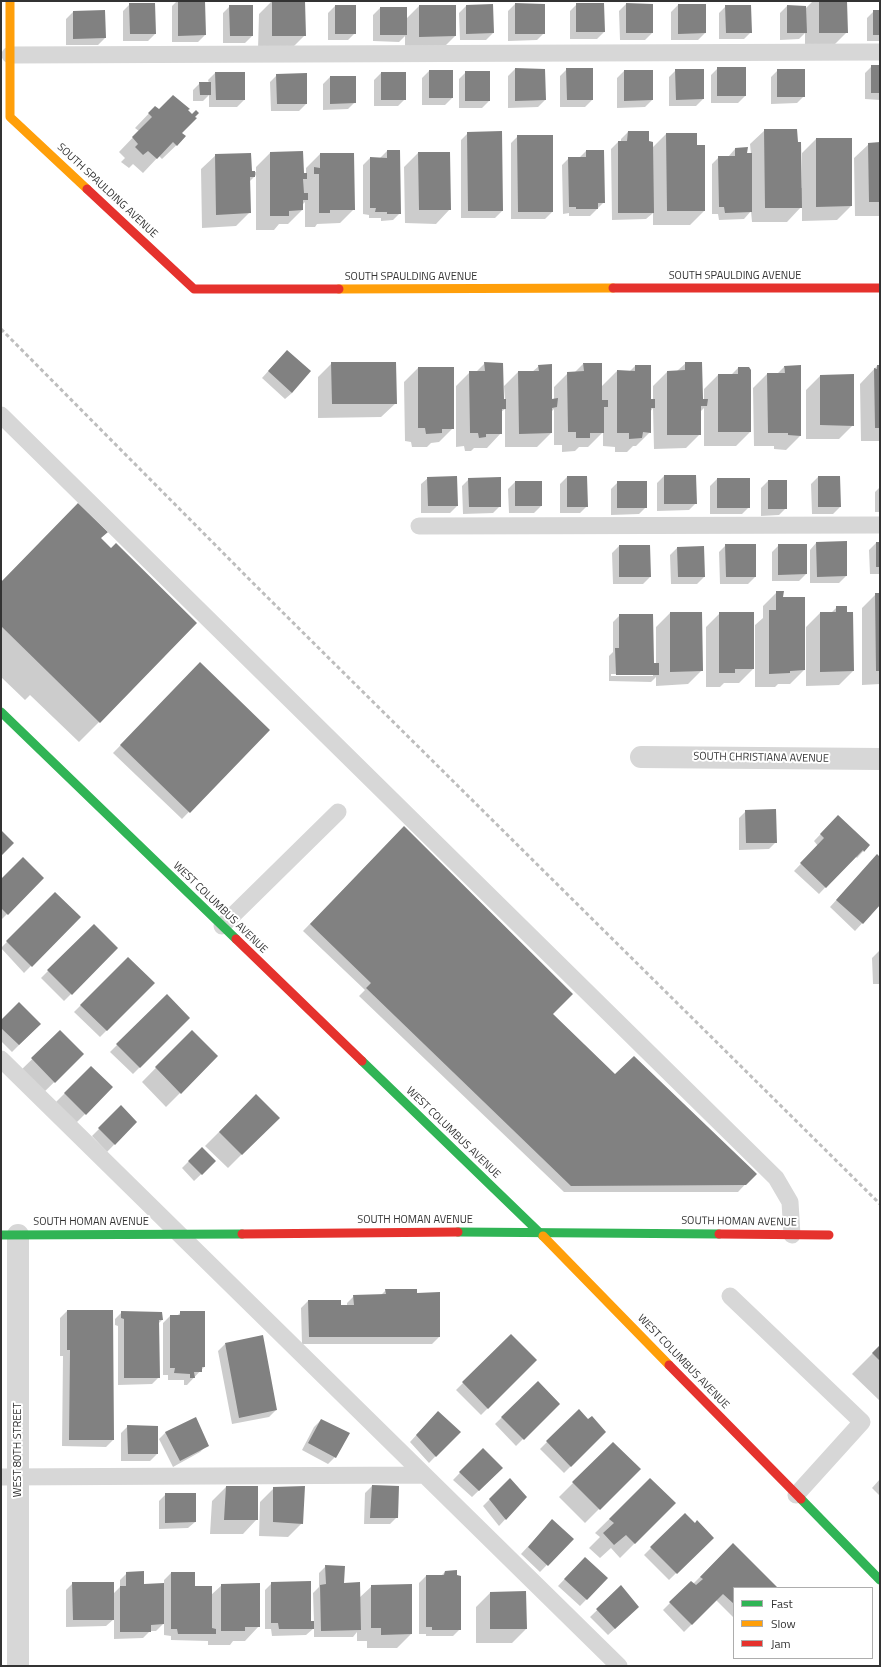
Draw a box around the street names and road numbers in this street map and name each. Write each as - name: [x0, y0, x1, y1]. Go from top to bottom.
- street label: SOUTH SPAULDING AVENUE: [54, 141, 160, 241]
- street label: SOUTH SPAULDING AVENUE: [669, 269, 801, 283]
- street label: SOUTH SPAULDING AVENUE: [345, 270, 477, 284]
- street label: SOUTH CHRISTIANA AVENUE: [693, 750, 829, 766]
- street label: WEST COLUMBUS AVENUE: [170, 859, 270, 957]
- street label: WEST COLUMBUS AVENUE: [403, 1084, 503, 1182]
- street label: SOUTH HOMAN AVENUE: [357, 1213, 473, 1227]
- street label: SOUTH HOMAN AVENUE: [681, 1214, 797, 1230]
- street label: SOUTH HOMAN AVENUE: [33, 1215, 149, 1229]
- street label: WEST COLUMBUS AVENUE: [634, 1312, 732, 1412]
- street label: WEST 80TH STREET: [11, 1403, 25, 1497]

